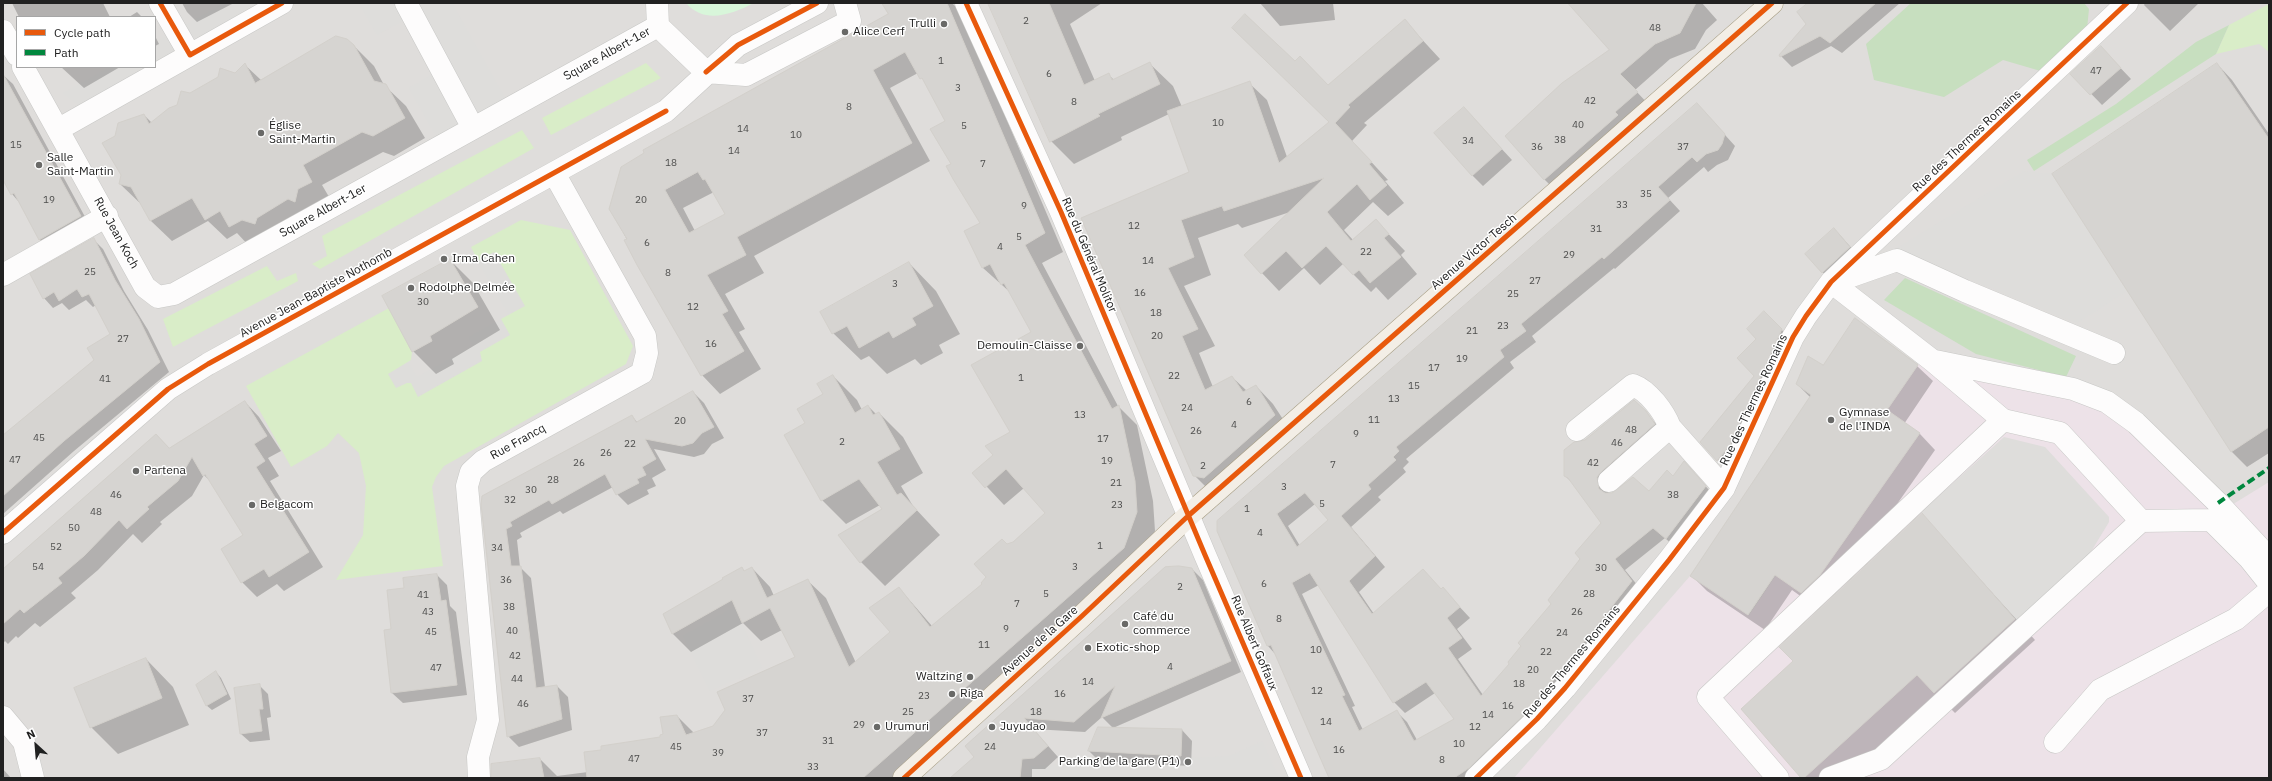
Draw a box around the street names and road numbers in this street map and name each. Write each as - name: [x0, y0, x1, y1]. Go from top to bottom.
- street label: Square Albert-1er: [561, 24, 653, 84]
- street label: Rue des Thermes Romains: [1910, 87, 2024, 195]
- street label: Square Albert-1er: [277, 181, 369, 241]
- street label: Rue Jean Koch: [90, 195, 142, 271]
- street label: Rue du Général Molitor: [1058, 195, 1120, 315]
- street label: Avenue Victor Tesch: [1428, 211, 1520, 293]
- street label: Avenue Jean-Baptiste Nothomb: [237, 245, 395, 341]
- street label: Rue des Thermes Romains: [1717, 332, 1791, 468]
- street label: Rue Francq: [488, 421, 548, 463]
- street label: Rue Albert Goffaux: [1227, 593, 1281, 693]
- street label: Rue des Thermes Romains: [1520, 602, 1624, 722]
- street label: Avenue de la Gare: [999, 603, 1081, 679]

